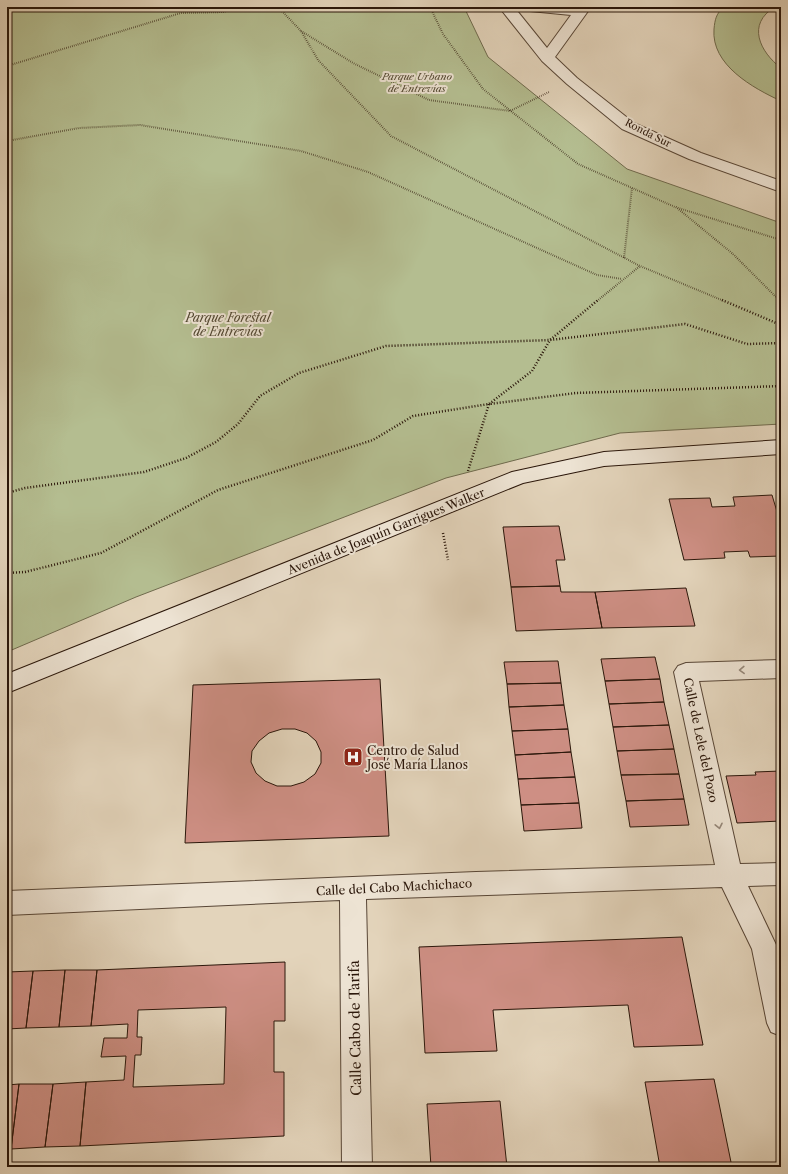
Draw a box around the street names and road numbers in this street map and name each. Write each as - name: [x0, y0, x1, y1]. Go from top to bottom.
- street label: Ronda Sur: [623, 116, 674, 150]
- street label: Avenida de Joaquín Garrigues Walker: [284, 484, 487, 578]
- street label: Calle de Lele del Pozo: [680, 676, 722, 804]
- street label: Calle del Cabo Machichaco: [316, 875, 472, 899]
- street label: Calle Cabo de Tarifa: [345, 959, 365, 1096]

